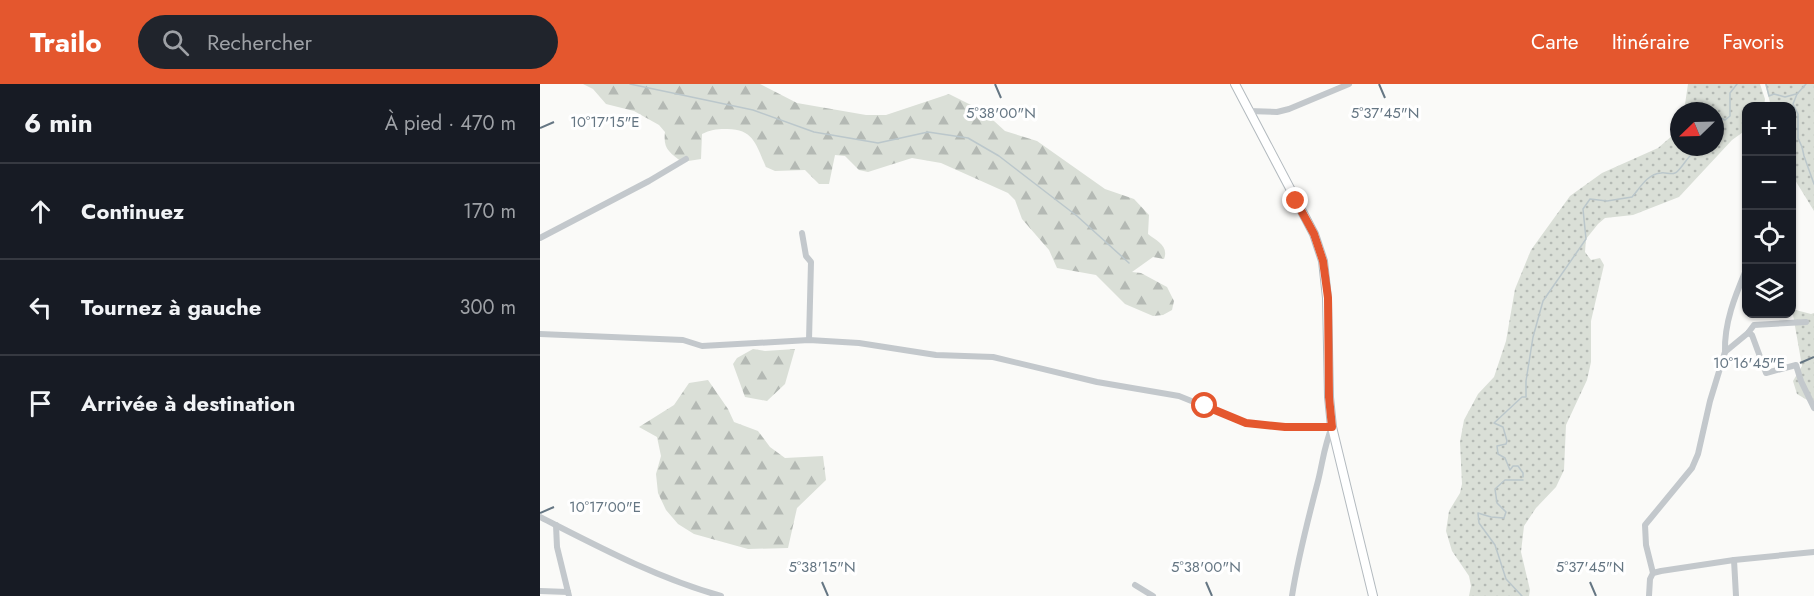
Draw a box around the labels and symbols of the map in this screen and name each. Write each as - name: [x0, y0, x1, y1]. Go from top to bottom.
- text: 5°38'00"N: [966, 102, 1036, 124]
- text: 5°37'45"N: [1351, 102, 1419, 124]
- north arrow: [1670, 102, 1724, 156]
- text: 10°17'15"E: [570, 111, 640, 133]
- route end: [1282, 187, 1308, 213]
- text: 10°16'45"E: [1713, 352, 1785, 374]
- route start: [1191, 392, 1217, 418]
- text: 10°17'00"E: [569, 496, 641, 518]
- text: 5°38'15"N: [788, 556, 856, 578]
- text: 5°38'00"N: [1171, 556, 1241, 578]
- text: 5°37'45"N: [1556, 556, 1624, 578]

